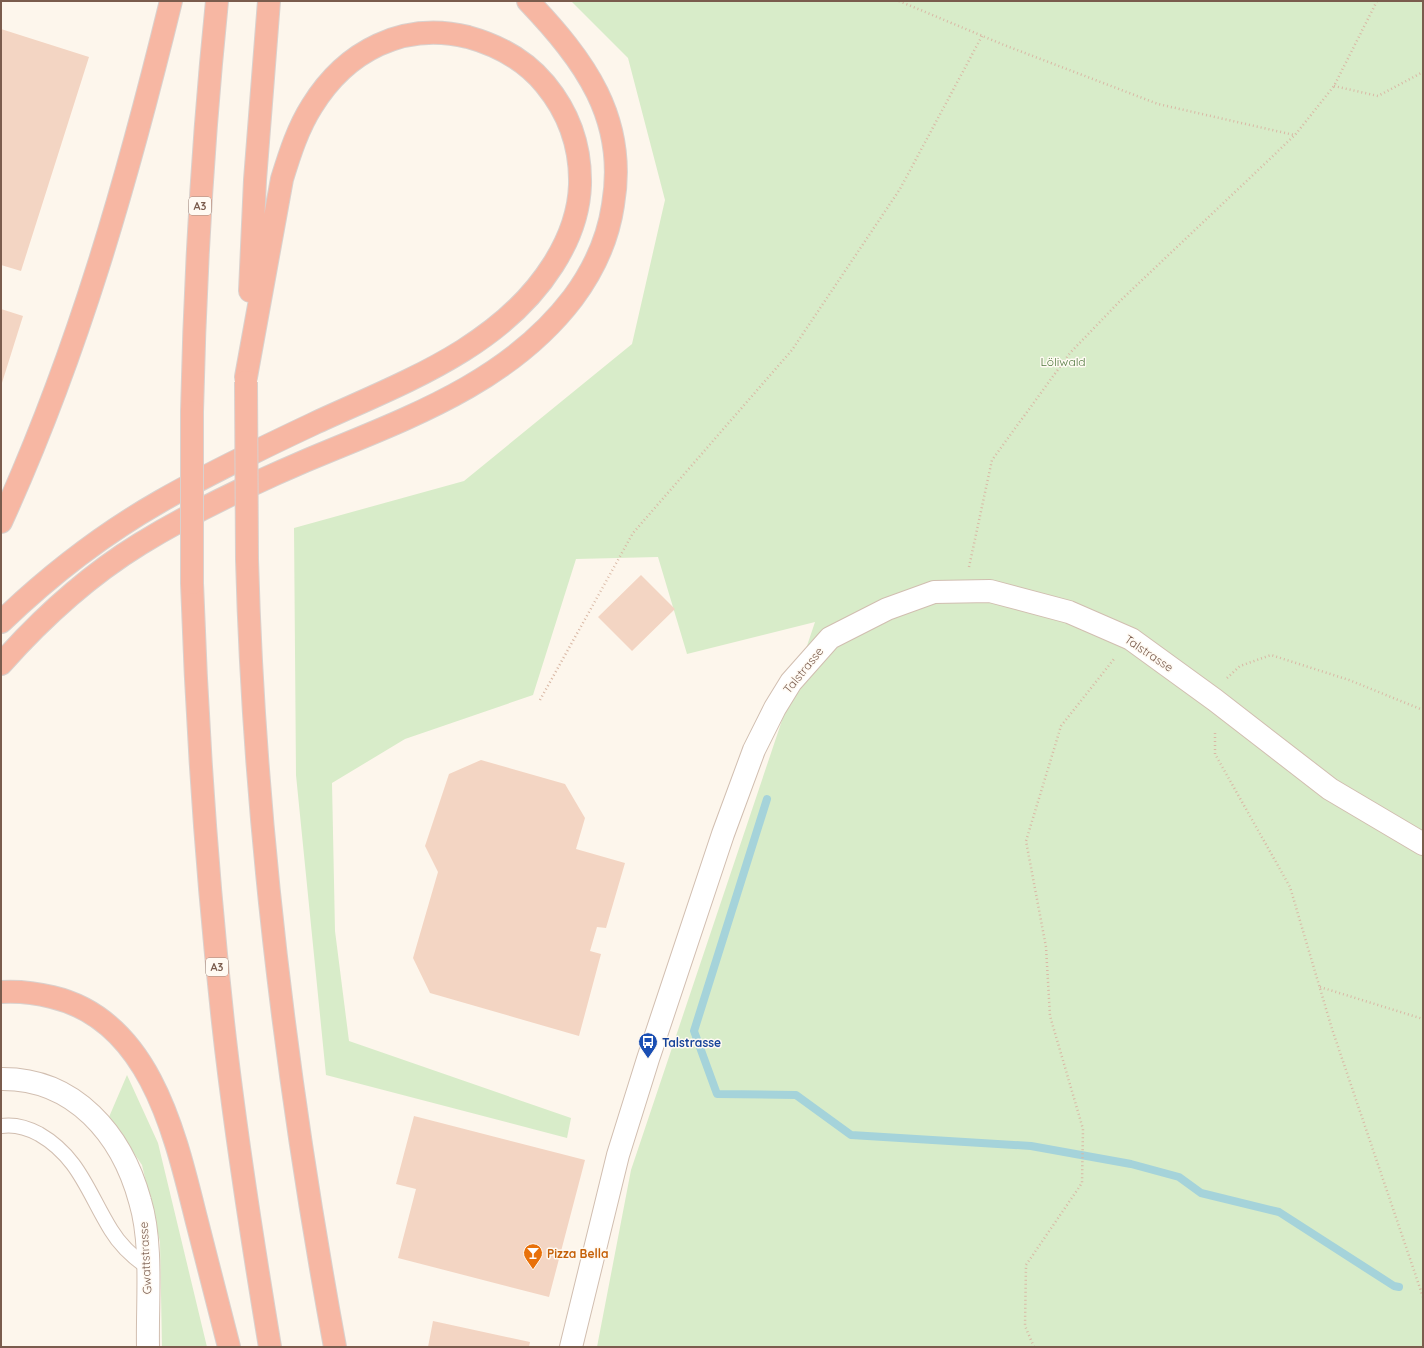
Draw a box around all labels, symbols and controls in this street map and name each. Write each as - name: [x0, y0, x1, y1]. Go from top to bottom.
- road number: A3: [189, 197, 211, 215]
- park label: Löliwald: [1040, 354, 1086, 369]
- street label: Talstrasse: [1122, 631, 1176, 675]
- street label: Talstrasse: [780, 644, 826, 696]
- road number: A3: [206, 958, 228, 976]
- bus stop icon: Talstrasse: [637, 1031, 659, 1059]
- place label: Talstrasse: [662, 1035, 721, 1050]
- street label: Gwattstrasse: [136, 1221, 154, 1295]
- bar icon: Pizza Bella: [522, 1242, 544, 1270]
- place label: Pizza Bella: [547, 1246, 609, 1261]

